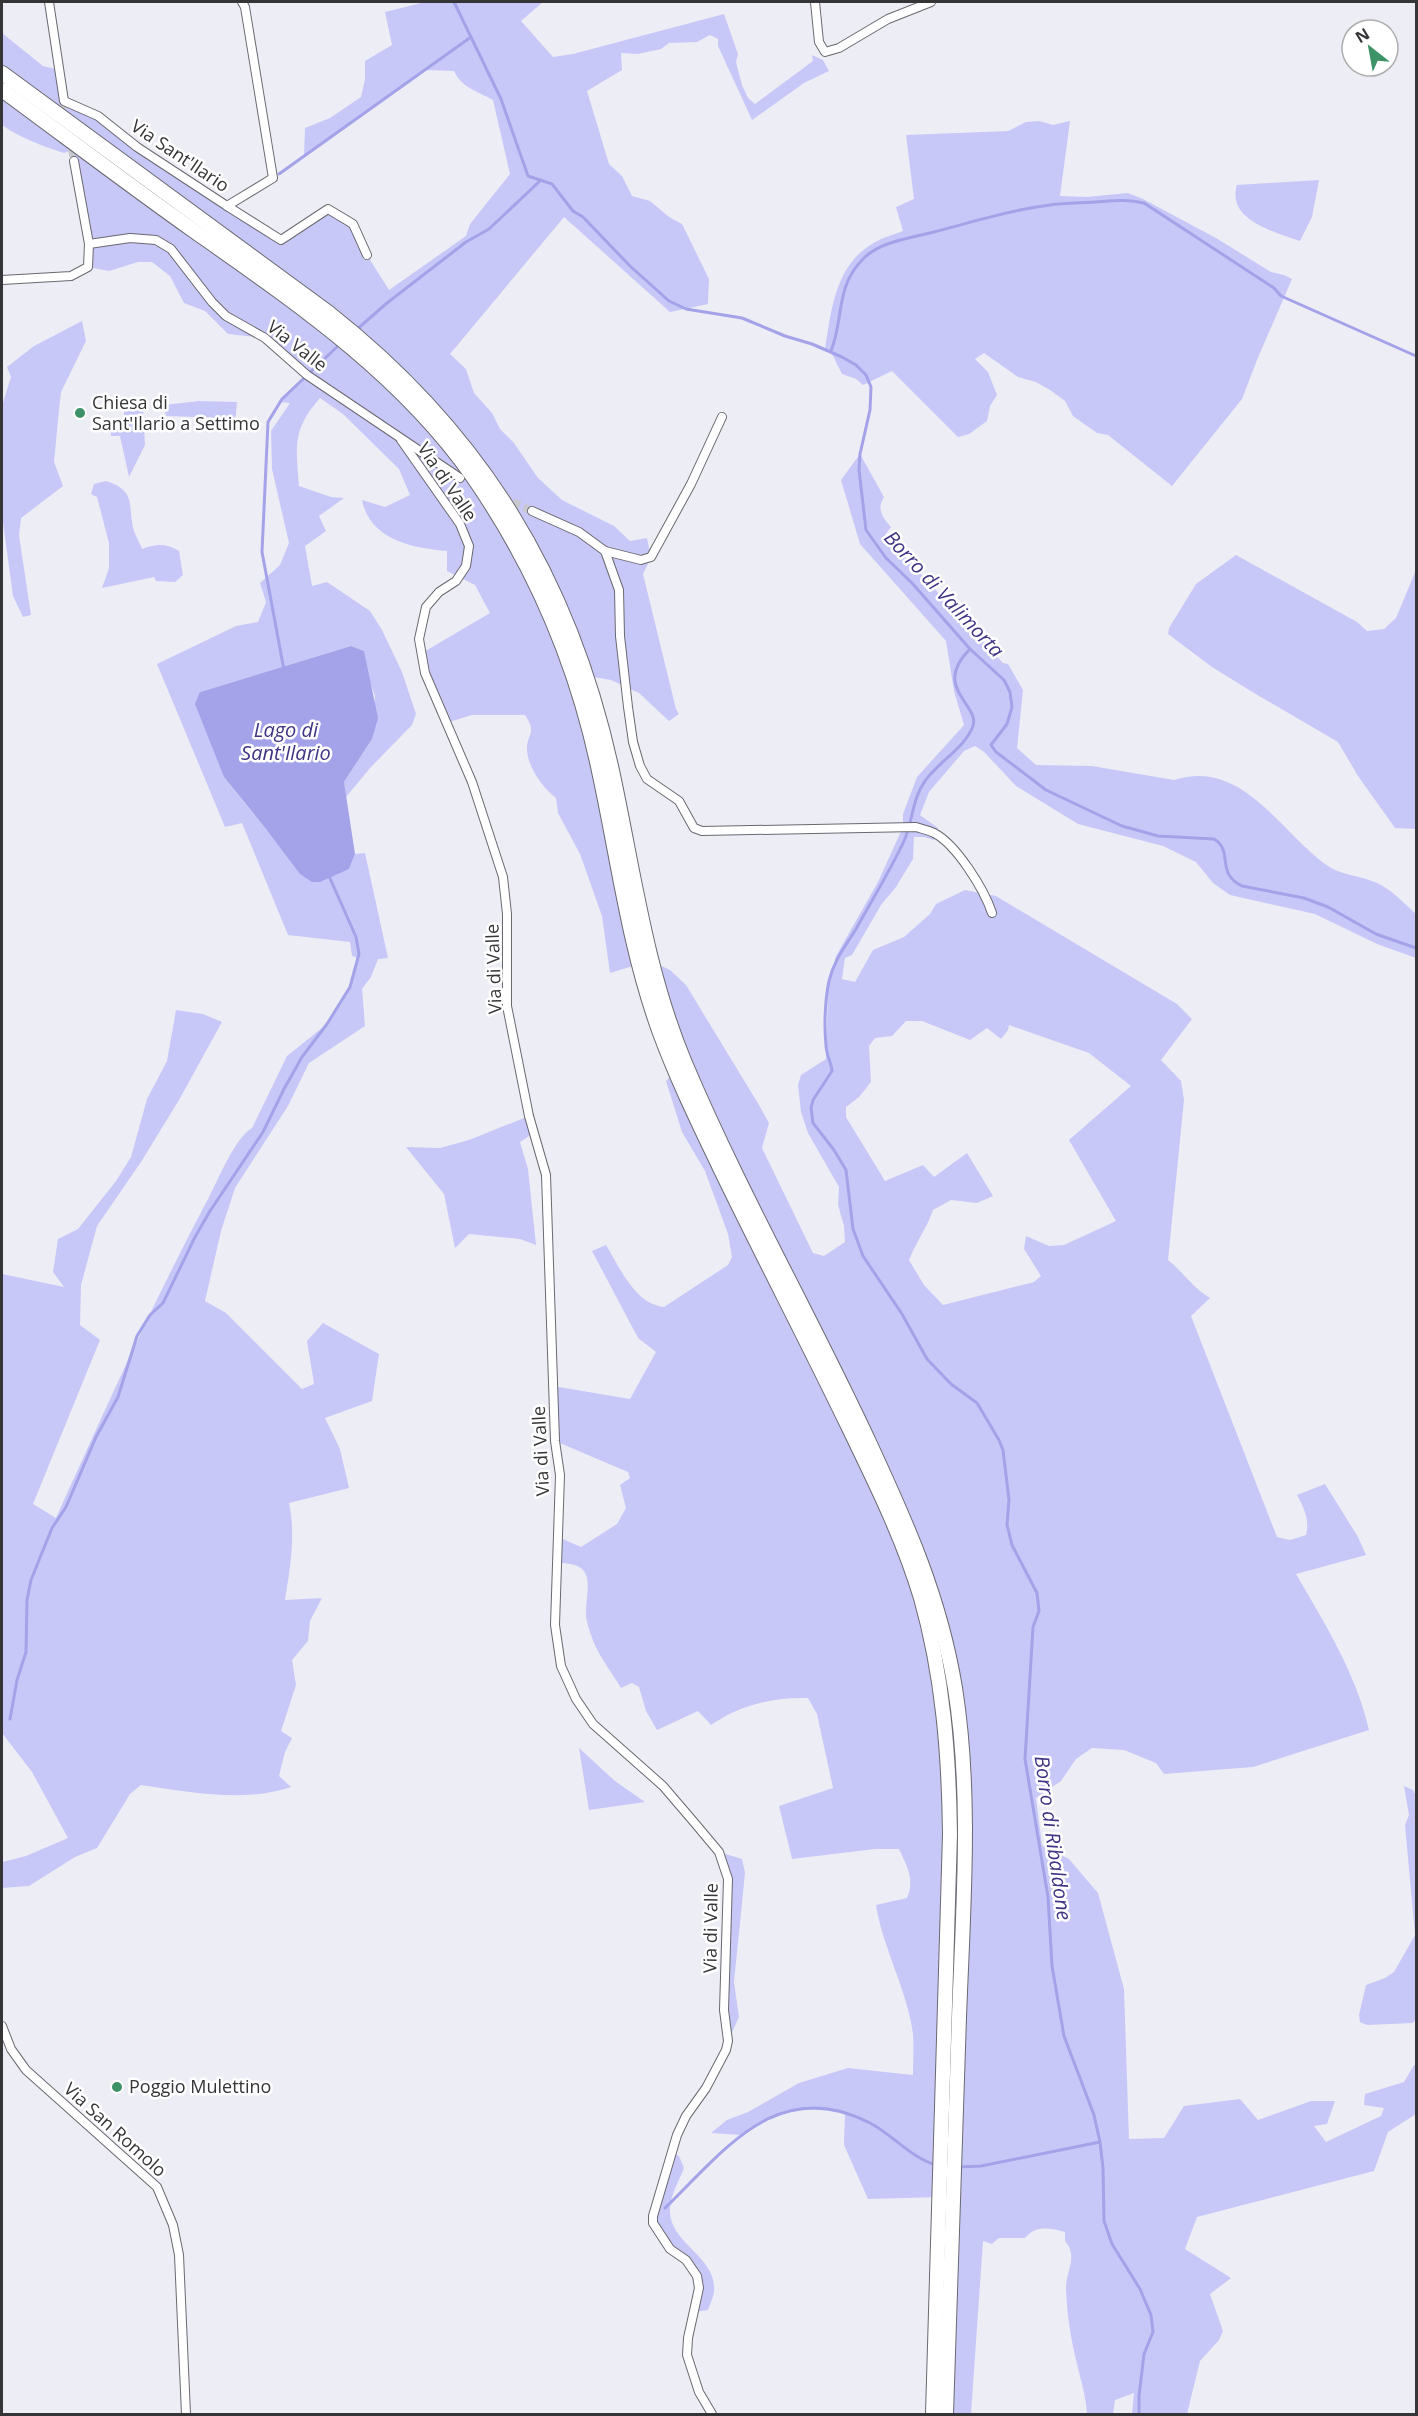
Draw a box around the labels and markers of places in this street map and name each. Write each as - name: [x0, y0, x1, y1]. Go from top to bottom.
- place label: Chiesa di Sant'Ilario a Settimo: [92, 390, 260, 435]
- marker: Chiesa di Sant'Ilario a Settimo: [73, 406, 87, 420]
- place label: Poggio Mulettino: [129, 2074, 271, 2098]
- marker: Poggio Mulettino: [110, 2080, 124, 2094]

